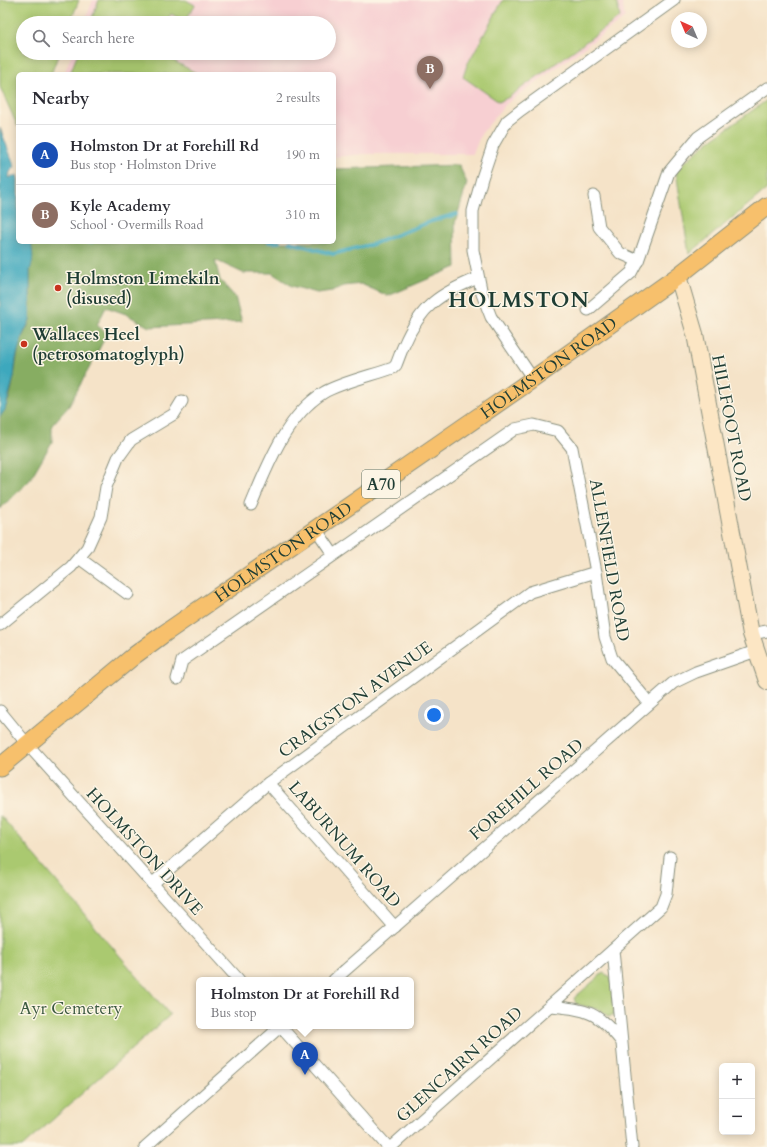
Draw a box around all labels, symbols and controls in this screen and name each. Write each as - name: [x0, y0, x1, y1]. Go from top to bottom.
- north arrow: [671, 12, 707, 48]
- search box: [16, 16, 336, 60]
- icon: search: [30, 27, 52, 49]
- text: Search here: [62, 28, 135, 48]
- pin: B: [417, 56, 443, 89]
- text: Nearby: [32, 87, 89, 110]
- text: 2 results: [276, 89, 320, 107]
- text: Holmston Dr at Forehill Rd: [70, 136, 259, 156]
- text: A: [40, 146, 50, 164]
- text: 190 m: [286, 146, 320, 164]
- text: Bus stop · Holmston Drive: [70, 156, 217, 174]
- text: Kyle Academy: [70, 196, 171, 216]
- text: B: [40, 206, 50, 224]
- text: 310 m: [286, 206, 320, 224]
- text: School · Overmills Road: [70, 216, 203, 234]
- place label: Holmston Limekiln (disused): [66, 267, 220, 310]
- marker: Holmston Limekiln (disused): [53, 283, 63, 293]
- district label: HOLMSTON: [448, 286, 590, 315]
- street label: HOLMSTON ROAD: [476, 312, 622, 424]
- place label: Wallaces Heel (petrosomatoglyph): [31, 323, 185, 366]
- marker: Wallaces Heel (petrosomatoglyph): [19, 339, 29, 349]
- street label: HILLFOOT ROAD: [706, 353, 757, 504]
- road number: A70: [362, 470, 400, 498]
- street label: ALLENFIELD ROAD: [584, 477, 635, 643]
- street label: HOLMSTON ROAD: [210, 496, 357, 608]
- street label: CRAIGSTON AVENUE: [274, 636, 437, 763]
- your location: [424, 705, 444, 725]
- street label: FOREHILL ROAD: [464, 733, 588, 845]
- street label: LABURNUM ROAD: [283, 776, 406, 913]
- street label: HOLMSTON DRIVE: [81, 783, 208, 920]
- popup: [196, 977, 414, 1029]
- text: Holmston Dr at Forehill Rd: [211, 984, 399, 1004]
- park label: Ayr Cemetery: [20, 997, 122, 1020]
- street label: GLENCAIRN ROAD: [391, 1001, 528, 1127]
- text: Bus stop: [211, 1004, 257, 1022]
- pin: A: [292, 1042, 318, 1075]
- map controls: [719, 1063, 755, 1135]
- button: +: [719, 1063, 755, 1099]
- button: −: [719, 1099, 755, 1135]

